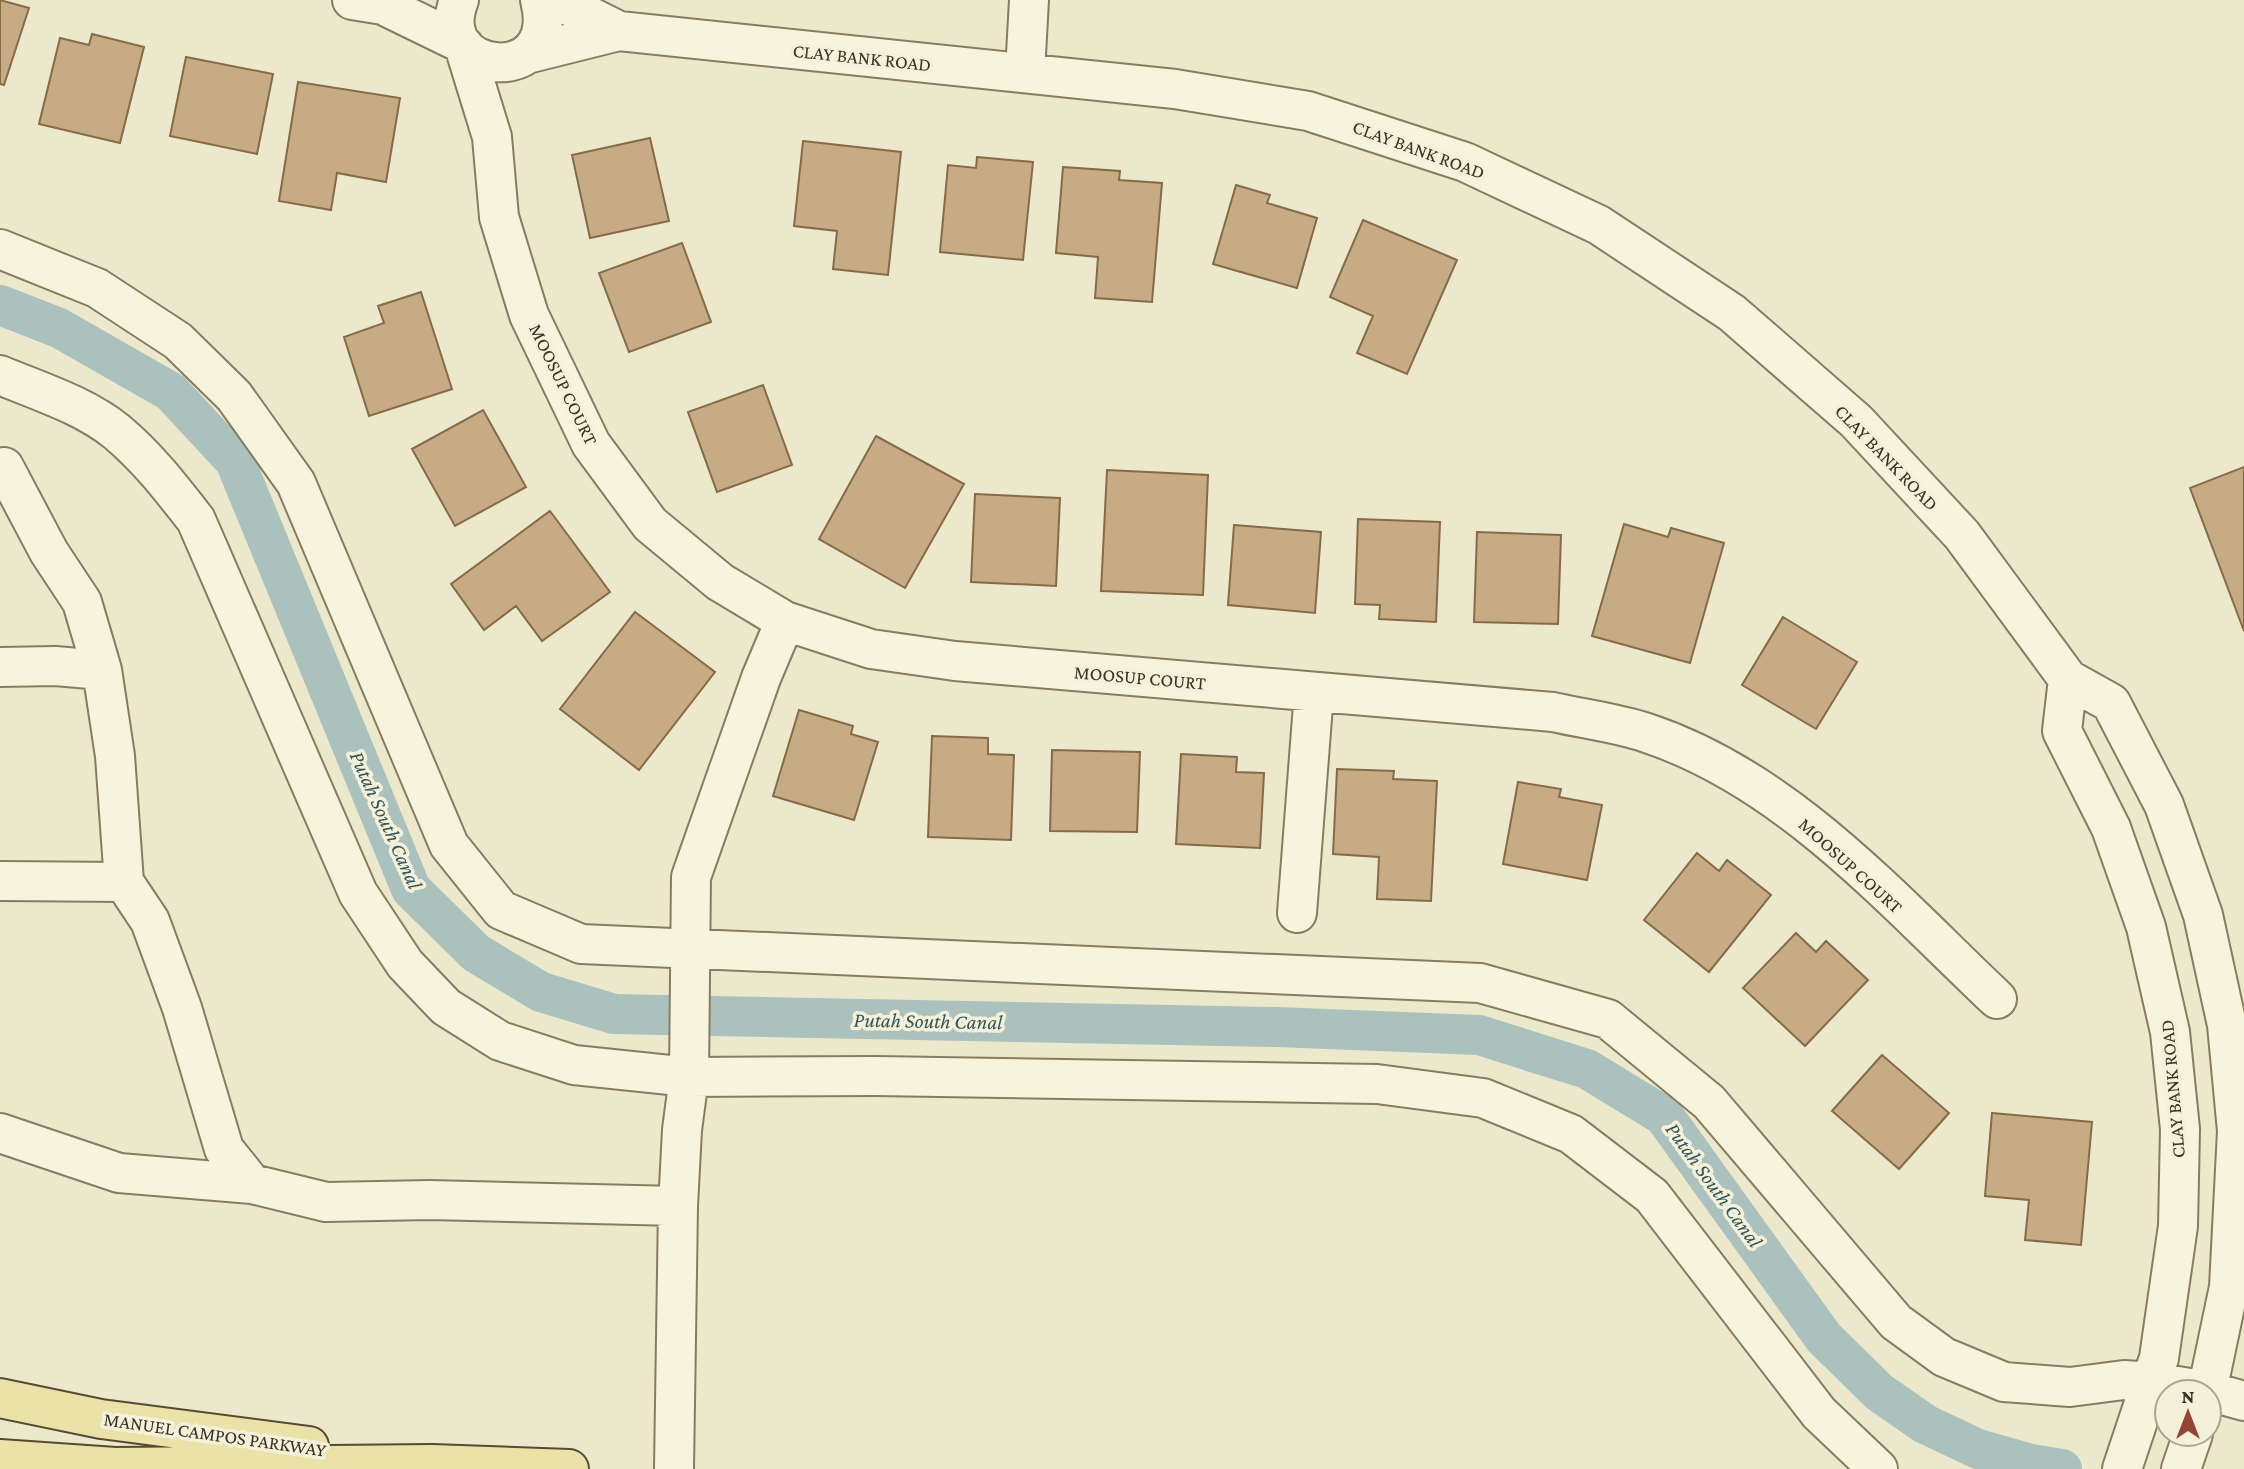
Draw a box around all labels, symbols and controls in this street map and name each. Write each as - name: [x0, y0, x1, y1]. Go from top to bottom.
- street label: CLAY BANK ROAD: [792, 40, 932, 75]
- street label: CLAY BANK ROAD: [1350, 116, 1488, 183]
- street label: MOOSUP COURT: [525, 320, 602, 449]
- street label: CLAY BANK ROAD: [1831, 400, 1942, 515]
- street label: MOOSUP COURT: [1073, 661, 1207, 694]
- water label: Putah South Canal: [345, 747, 428, 894]
- street label: MOOSUP COURT: [1795, 813, 1907, 918]
- water label: Putah South Canal: [854, 1008, 1003, 1034]
- street label: CLAY BANK ROAD: [2156, 1019, 2189, 1159]
- water label: Putah South Canal: [1661, 1118, 1768, 1253]
- north arrow: [2153, 1378, 2223, 1448]
- text: N: [2182, 1386, 2195, 1407]
- street label: MANUEL CAMPOS PARKWAY: [103, 1409, 328, 1461]

